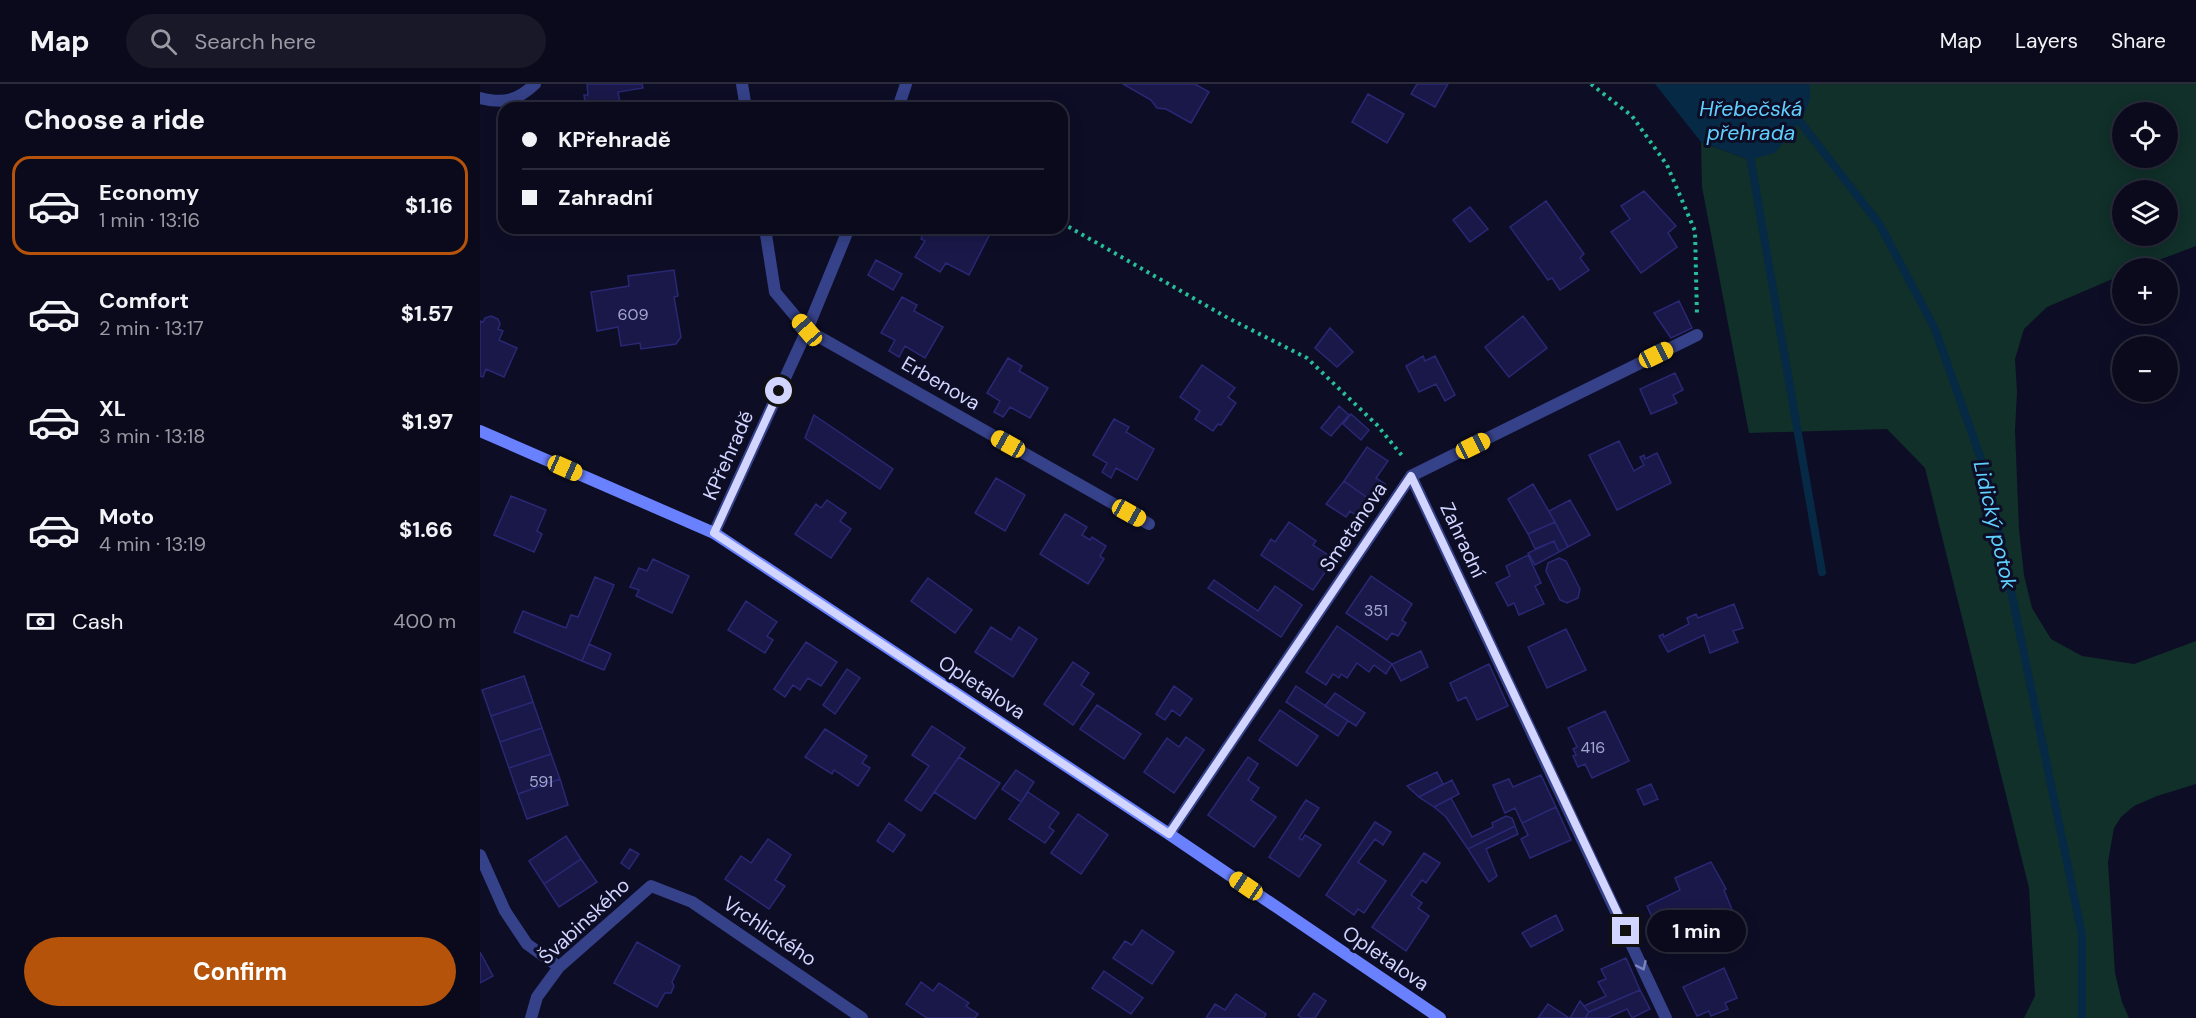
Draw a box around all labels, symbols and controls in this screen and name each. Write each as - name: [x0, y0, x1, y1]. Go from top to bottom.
- search box: [126, 14, 546, 68]
- text: Map: [30, 23, 90, 60]
- icon: search: [147, 25, 180, 58]
- text: Search here: [195, 27, 316, 56]
- text: Map: [1940, 27, 1982, 55]
- text: Layers: [2015, 27, 2078, 55]
- text: Share: [2111, 27, 2166, 55]
- water label: Hřebečská přehrada: [1699, 95, 1803, 147]
- text: Choose a ride: [24, 102, 205, 137]
- map controls: [2112, 102, 2178, 402]
- button: locate: [2112, 102, 2178, 168]
- text: KPřehradě: [558, 125, 671, 154]
- text: Economy: [99, 178, 199, 207]
- icon: car: [27, 179, 81, 233]
- button: layers: [2112, 180, 2178, 246]
- text: Zahradní: [558, 183, 653, 212]
- text: $1.16: [405, 191, 453, 220]
- text: 1 min · 13:16: [99, 207, 200, 233]
- button: +: [2112, 258, 2178, 324]
- text: Comfort: [99, 286, 189, 315]
- icon: car: [27, 287, 81, 341]
- text: $1.57: [401, 299, 453, 328]
- house number: 609: [617, 304, 649, 325]
- car: [788, 311, 826, 349]
- text: 2 min · 13:17: [99, 315, 204, 341]
- button: −: [2112, 336, 2178, 402]
- car: [1636, 339, 1676, 371]
- street label: Erbenova: [897, 350, 985, 416]
- route start: [765, 377, 792, 404]
- text: XL: [99, 394, 126, 423]
- icon: car: [27, 395, 81, 449]
- street label: KPřehradě: [697, 406, 759, 504]
- text: $1.97: [401, 407, 453, 436]
- text: 3 min · 13:18: [99, 423, 205, 449]
- car: [988, 427, 1028, 461]
- car: [1453, 430, 1493, 462]
- car: [545, 452, 585, 484]
- water label: Lidický potok: [1967, 458, 2023, 592]
- street label: Smetanova: [1313, 477, 1393, 577]
- car: [1109, 496, 1149, 530]
- street label: Zahradní: [1434, 498, 1492, 582]
- text: Moto: [99, 502, 154, 531]
- icon: car: [27, 503, 81, 557]
- text: $1.66: [399, 515, 453, 544]
- text: 4 min · 13:19: [99, 531, 206, 557]
- house number: 351: [1364, 600, 1388, 621]
- icon: cash: [24, 605, 57, 638]
- text: Cash: [72, 607, 123, 636]
- text: 400 m: [393, 608, 456, 634]
- street label: Opletalova: [933, 649, 1031, 725]
- house number: 416: [1581, 737, 1605, 758]
- house number: 591: [529, 771, 553, 792]
- car: [1226, 868, 1266, 904]
- street label: Švabinského: [533, 872, 635, 970]
- street label: Vrchlického: [718, 890, 822, 972]
- callout: 1 min: [1647, 910, 1746, 952]
- route end: [1612, 917, 1639, 944]
- text: 1 min: [1672, 918, 1721, 944]
- street label: Opletalova: [1338, 920, 1434, 996]
- button: Confirm: [24, 937, 456, 1006]
- one-way arrow: [1634, 959, 1646, 970]

